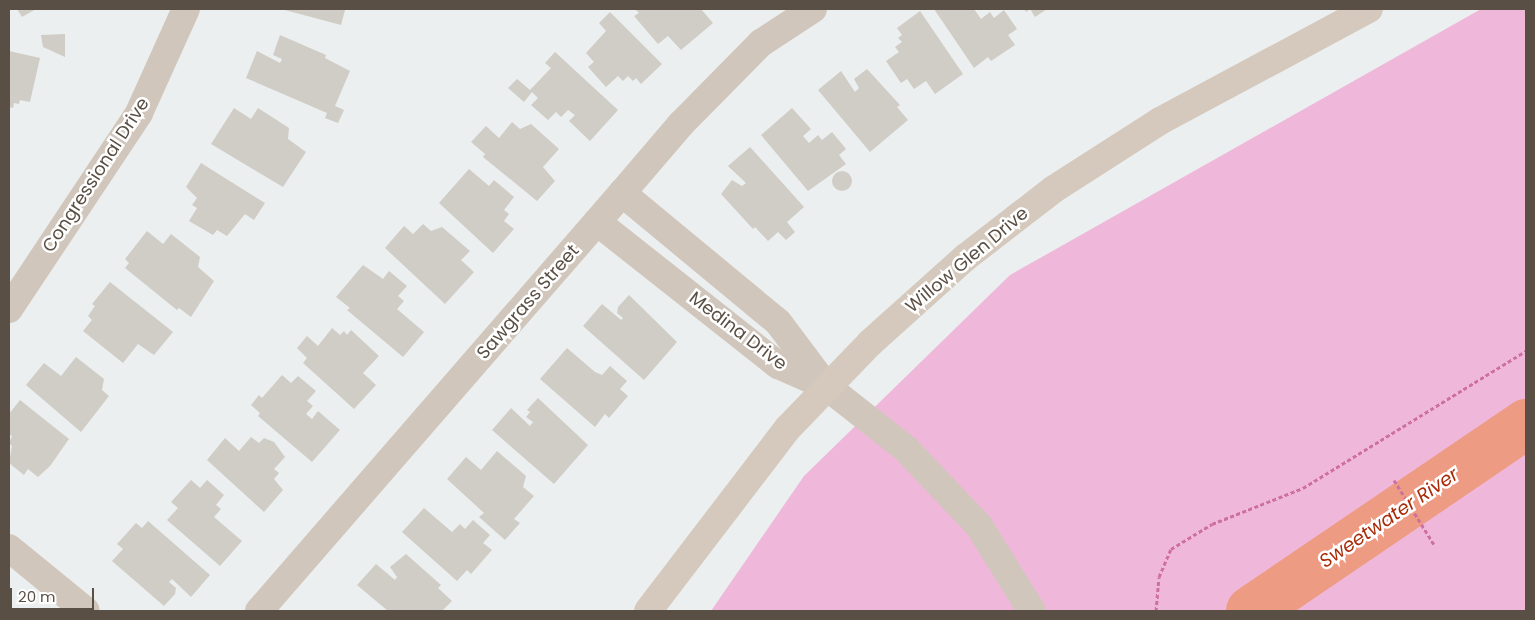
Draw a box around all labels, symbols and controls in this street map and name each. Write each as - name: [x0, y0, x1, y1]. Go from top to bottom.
- street label: Congressional Drive: [38, 94, 154, 256]
- street label: Willow Glen Drive: [901, 203, 1033, 317]
- street label: Sawgrass Street: [472, 240, 584, 364]
- street label: Medina Drive: [685, 287, 791, 375]
- water label: Sweetwater River: [1315, 463, 1463, 573]
- scale bar: [12, 578, 96, 610]
- text: 20 m: [18, 586, 56, 607]

